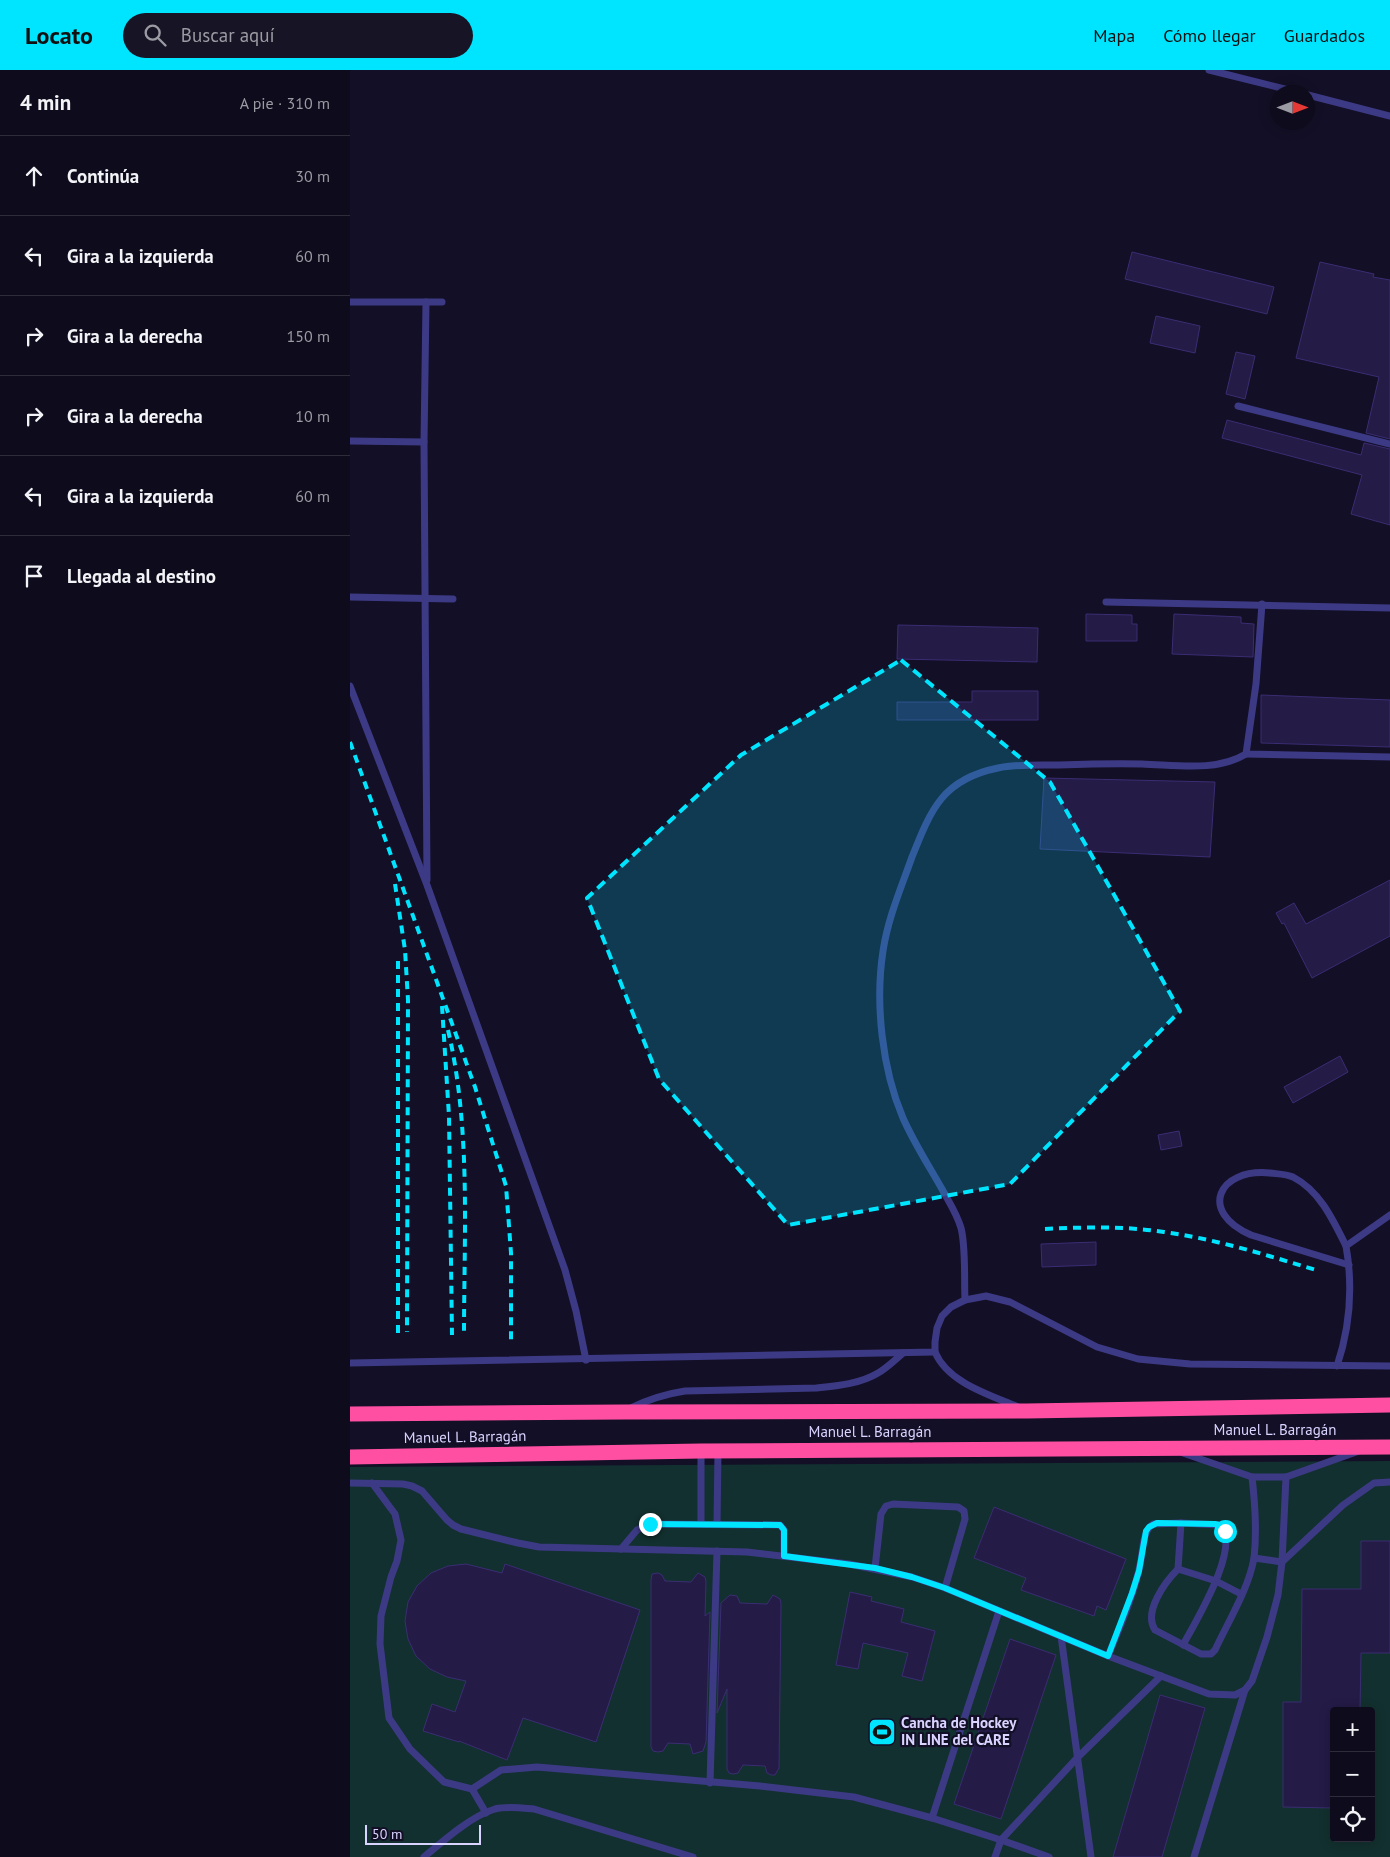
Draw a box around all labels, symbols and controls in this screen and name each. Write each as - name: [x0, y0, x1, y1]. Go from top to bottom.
- search box: [123, 13, 473, 58]
- text: Locato: [25, 20, 93, 51]
- icon: search: [141, 21, 169, 49]
- text: Buscar aquí: [181, 23, 275, 47]
- text: Mapa: [1093, 24, 1135, 47]
- text: Cómo llegar: [1163, 24, 1256, 47]
- text: Guardados: [1284, 24, 1365, 47]
- north arrow: [1270, 85, 1315, 130]
- text: 4 min: [20, 89, 71, 116]
- text: A pie · 310 m: [240, 93, 330, 113]
- icon: ahead: [20, 162, 48, 190]
- text: Continúa: [67, 164, 139, 188]
- text: 30 m: [295, 166, 330, 186]
- icon: left: [20, 242, 48, 270]
- text: Gira a la izquierda: [67, 244, 214, 268]
- text: 60 m: [295, 246, 330, 266]
- icon: right: [20, 322, 48, 350]
- text: Gira a la derecha: [67, 324, 203, 348]
- text: 150 m: [287, 326, 330, 346]
- icon: right: [20, 402, 48, 430]
- text: Gira a la derecha: [67, 404, 203, 428]
- text: 10 m: [295, 406, 330, 426]
- icon: left: [20, 482, 48, 510]
- text: Gira a la izquierda: [67, 484, 214, 508]
- text: 60 m: [295, 486, 330, 506]
- icon: arrive: [20, 562, 48, 590]
- text: Llegada al destino: [67, 564, 216, 588]
- street label: Manuel L. Barragán: [1214, 1420, 1336, 1439]
- street label: Manuel L. Barragán: [809, 1422, 931, 1441]
- street label: Manuel L. Barragán: [403, 1426, 527, 1447]
- route end: [639, 1513, 662, 1536]
- route start: [1214, 1520, 1237, 1543]
- map controls: [1330, 1707, 1375, 1842]
- button: +: [1330, 1707, 1375, 1752]
- place label: Cancha de Hockey IN LINE del CARE: [901, 1713, 1017, 1749]
- sports icon: Cancha de Hockey IN LINE del CARE: [867, 1717, 897, 1747]
- button: −: [1330, 1752, 1375, 1797]
- button: locate: [1330, 1797, 1375, 1842]
- scale bar: [365, 1822, 481, 1845]
- text: 50 m: [372, 1825, 402, 1843]

